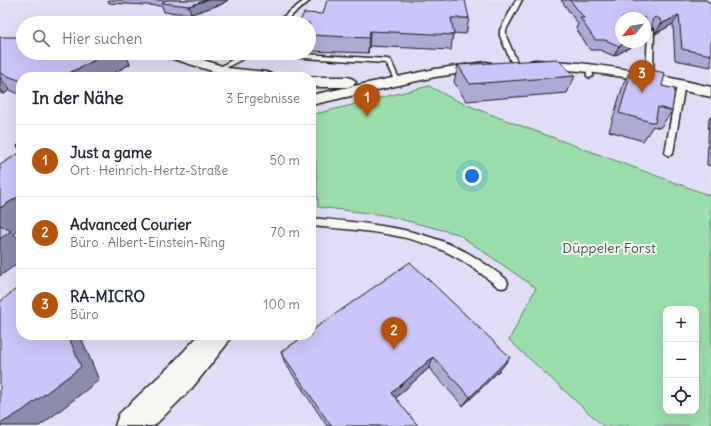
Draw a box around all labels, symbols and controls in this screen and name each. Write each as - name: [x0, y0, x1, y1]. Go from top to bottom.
- north arrow: [615, 12, 651, 48]
- search box: [16, 16, 316, 60]
- icon: search: [30, 27, 52, 49]
- text: Hier suchen: [62, 29, 142, 48]
- pin: 3: [629, 60, 655, 93]
- pin: 1: [354, 84, 380, 117]
- text: In der Nähe: [32, 87, 124, 109]
- text: 3 Ergebnisse: [226, 90, 300, 107]
- text: Just a game: [70, 143, 152, 162]
- text: 1: [42, 152, 48, 169]
- text: 50 m: [269, 152, 300, 169]
- text: Ort · Heinrich-Hertz-Straße: [70, 162, 228, 179]
- your location: [462, 166, 482, 186]
- text: Advanced Courier: [70, 215, 191, 234]
- text: 2: [41, 224, 49, 241]
- text: 70 m: [271, 224, 300, 241]
- text: Büro · Albert-Einstein-Ring: [70, 234, 225, 251]
- park label: Düppeler Forst: [562, 239, 656, 257]
- text: RA-MICRO: [70, 287, 145, 306]
- text: 3: [41, 296, 49, 313]
- text: 100 m: [263, 296, 300, 313]
- text: Büro: [70, 306, 99, 323]
- map controls: [663, 306, 699, 414]
- button: +: [663, 306, 699, 342]
- pin: 2: [381, 317, 407, 350]
- button: −: [663, 342, 699, 378]
- button: locate: [663, 378, 699, 414]

